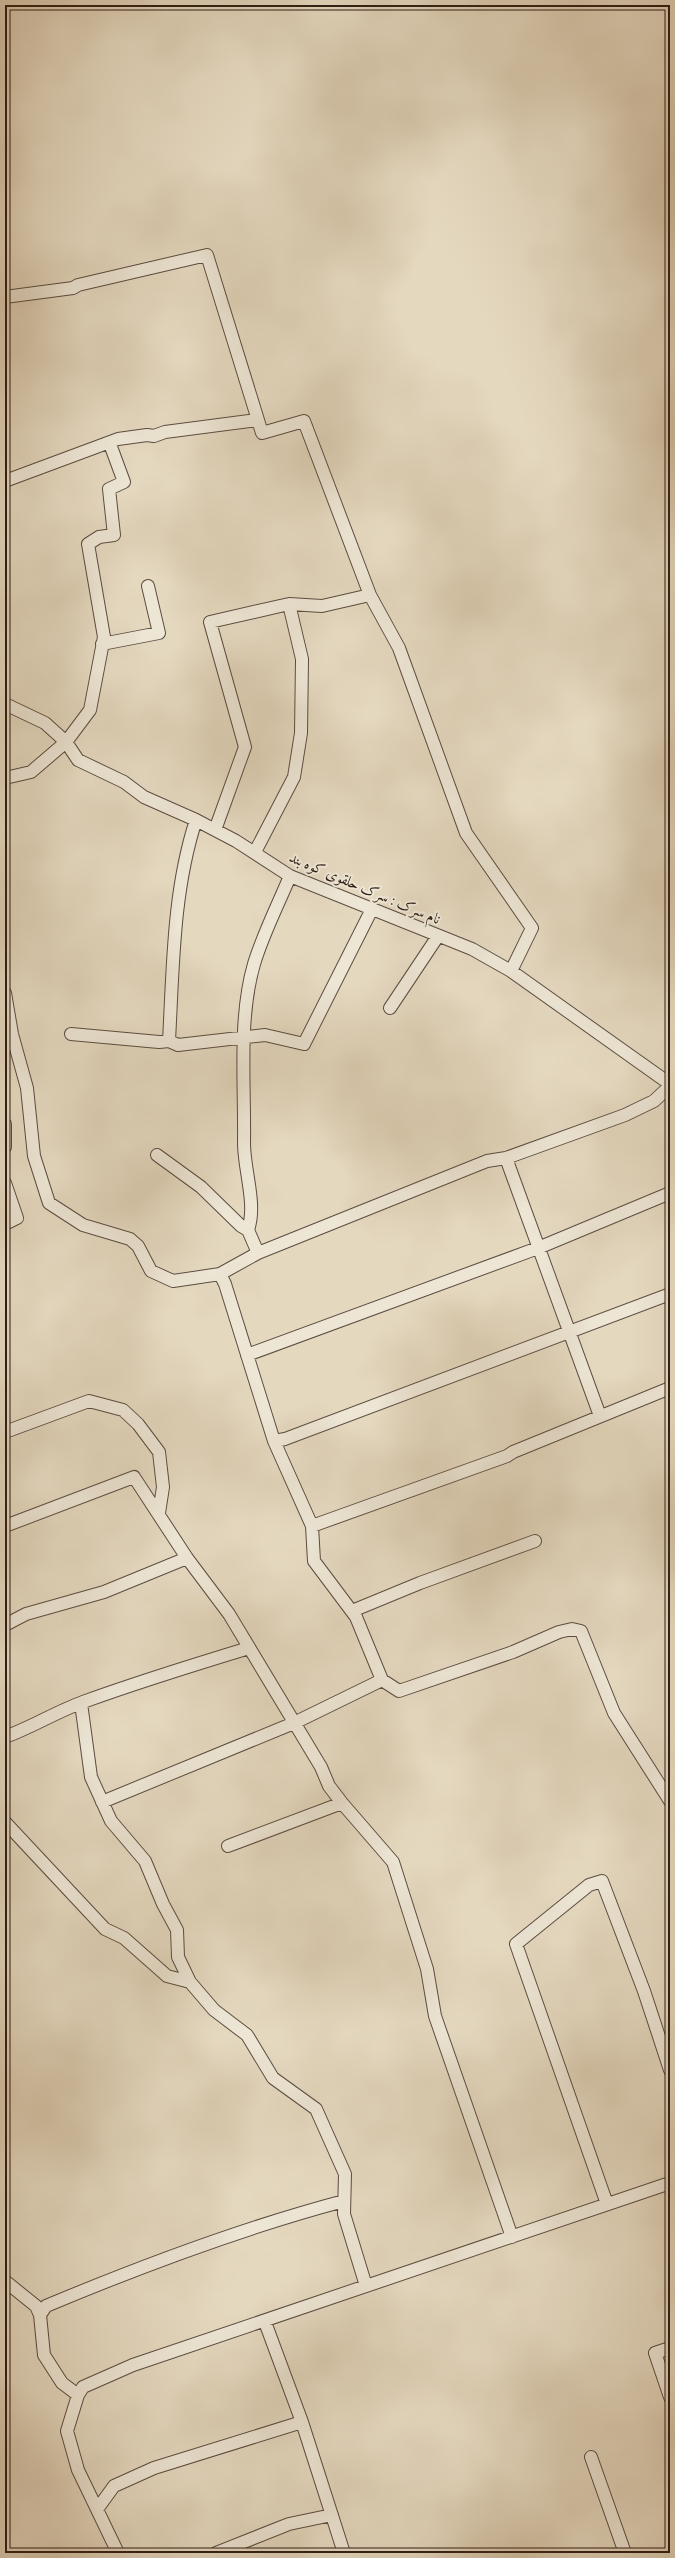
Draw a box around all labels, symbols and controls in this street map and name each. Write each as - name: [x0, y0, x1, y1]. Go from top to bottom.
- street label: نام سرک : سرک حلقوی کوه بند: [285, 848, 444, 932]

